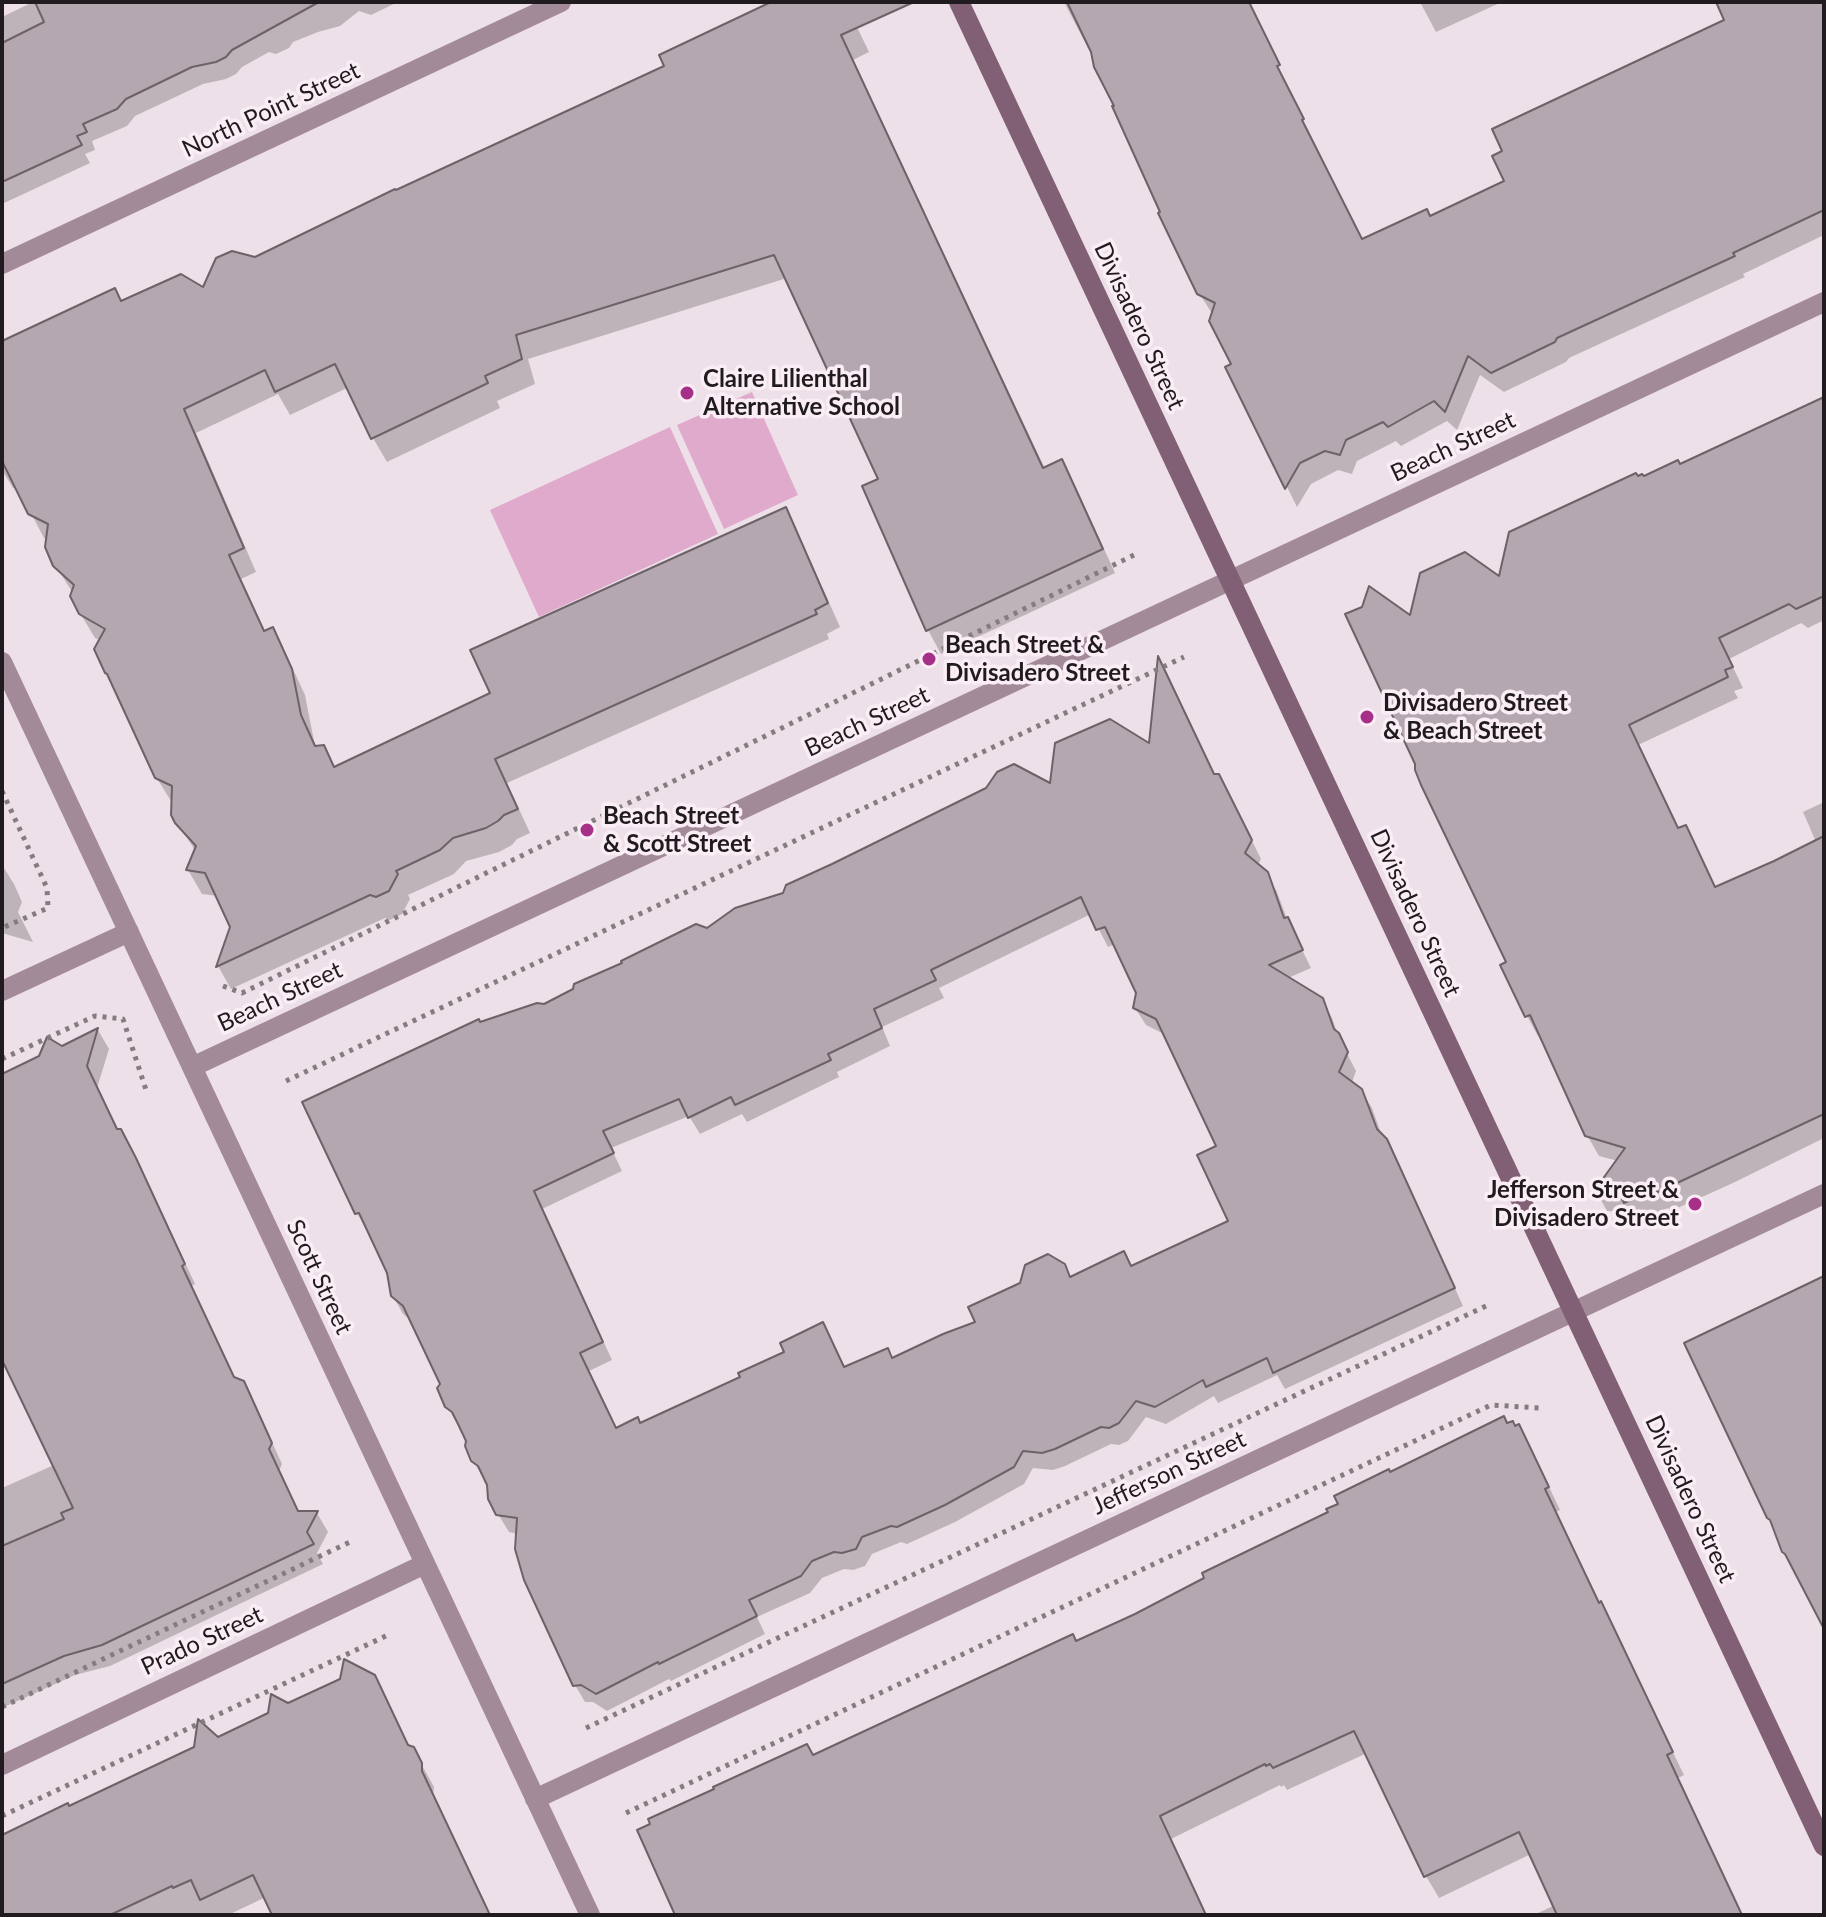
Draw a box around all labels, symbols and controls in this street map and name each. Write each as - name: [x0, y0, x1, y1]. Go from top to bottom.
- street label: North Point Street: [178, 56, 364, 164]
- street label: Divisadero Street: [1088, 238, 1190, 414]
- place label: Claire Lilienthal Alternative School: [703, 365, 900, 421]
- marker: Claire Lilienthal Alternative School: [678, 384, 696, 402]
- street label: Beach Street: [1386, 406, 1520, 488]
- place label: Beach Street & Divisadero Street: [945, 631, 1130, 687]
- marker: Beach Street & Divisadero Street: [920, 650, 938, 668]
- street label: Beach Street: [800, 681, 934, 763]
- place label: Divisadero Street & Beach Street: [1383, 689, 1568, 745]
- marker: Divisadero Street & Beach Street: [1358, 708, 1376, 726]
- place label: Beach Street & Scott Street: [603, 802, 752, 858]
- marker: Beach Street & Scott Street: [578, 821, 596, 839]
- street label: Divisadero Street: [1364, 825, 1466, 1001]
- street label: Beach Street: [213, 956, 347, 1038]
- place label: Jefferson Street & Divisadero Street: [1487, 1176, 1679, 1232]
- marker: Jefferson Street & Divisadero Street: [1686, 1195, 1704, 1213]
- street label: Scott Street: [280, 1215, 358, 1339]
- street label: Divisadero Street: [1639, 1411, 1741, 1587]
- street label: Jefferson Street: [1088, 1425, 1250, 1521]
- street label: Prado Street: [137, 1600, 267, 1682]

